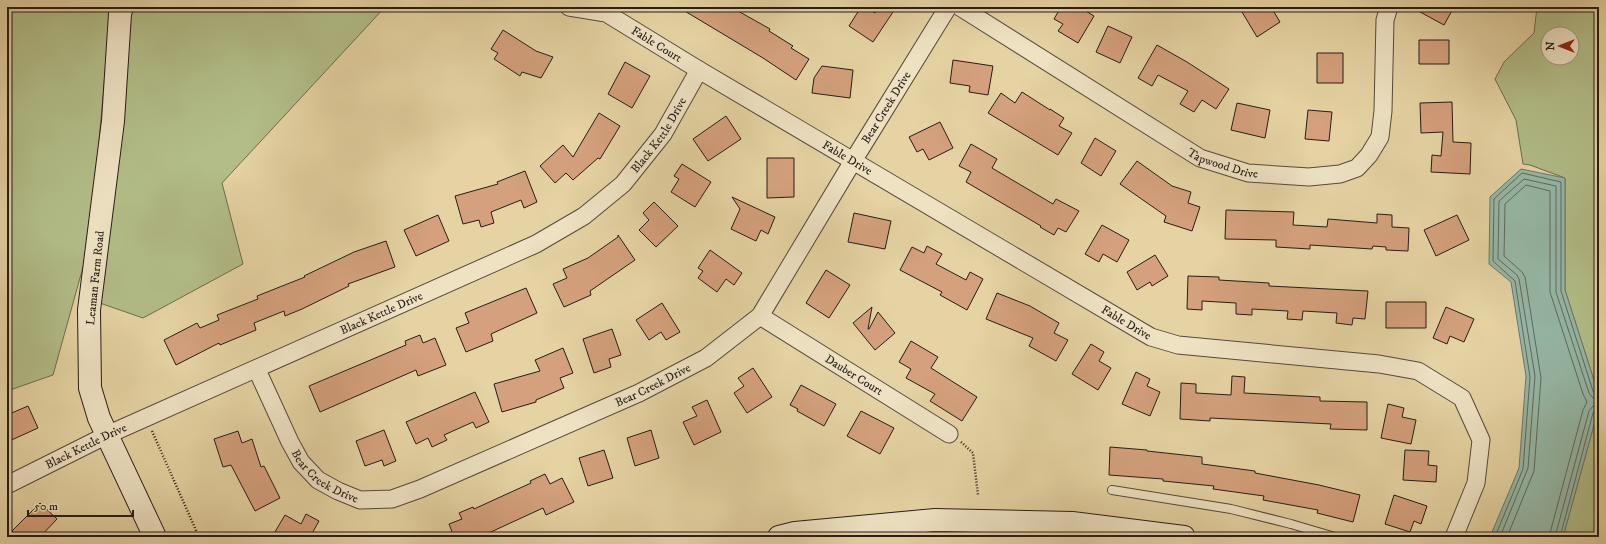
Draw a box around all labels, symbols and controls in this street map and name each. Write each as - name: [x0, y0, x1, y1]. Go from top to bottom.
- street label: Fable Court: [628, 23, 685, 66]
- north arrow: [1540, 26, 1580, 66]
- text: N: [1544, 41, 1558, 51]
- street label: Bear Creek Drive: [859, 69, 915, 147]
- street label: Black Kettle Drive: [628, 95, 690, 176]
- street label: Fable Drive: [819, 138, 875, 179]
- street label: Tapwood Drive: [1184, 145, 1259, 182]
- street label: Leaman Farm Road: [83, 230, 108, 326]
- street label: Black Kettle Drive: [338, 288, 425, 338]
- street label: Fable Drive: [1098, 302, 1154, 344]
- street label: Dauber Court: [822, 352, 886, 399]
- street label: Bear Creek Drive: [613, 360, 693, 411]
- street label: Black Kettle Drive: [43, 420, 129, 473]
- street label: Bear Creek Drive: [288, 447, 361, 507]
- scale bar: [28, 492, 133, 518]
- text: 50 m: [34, 499, 58, 514]

